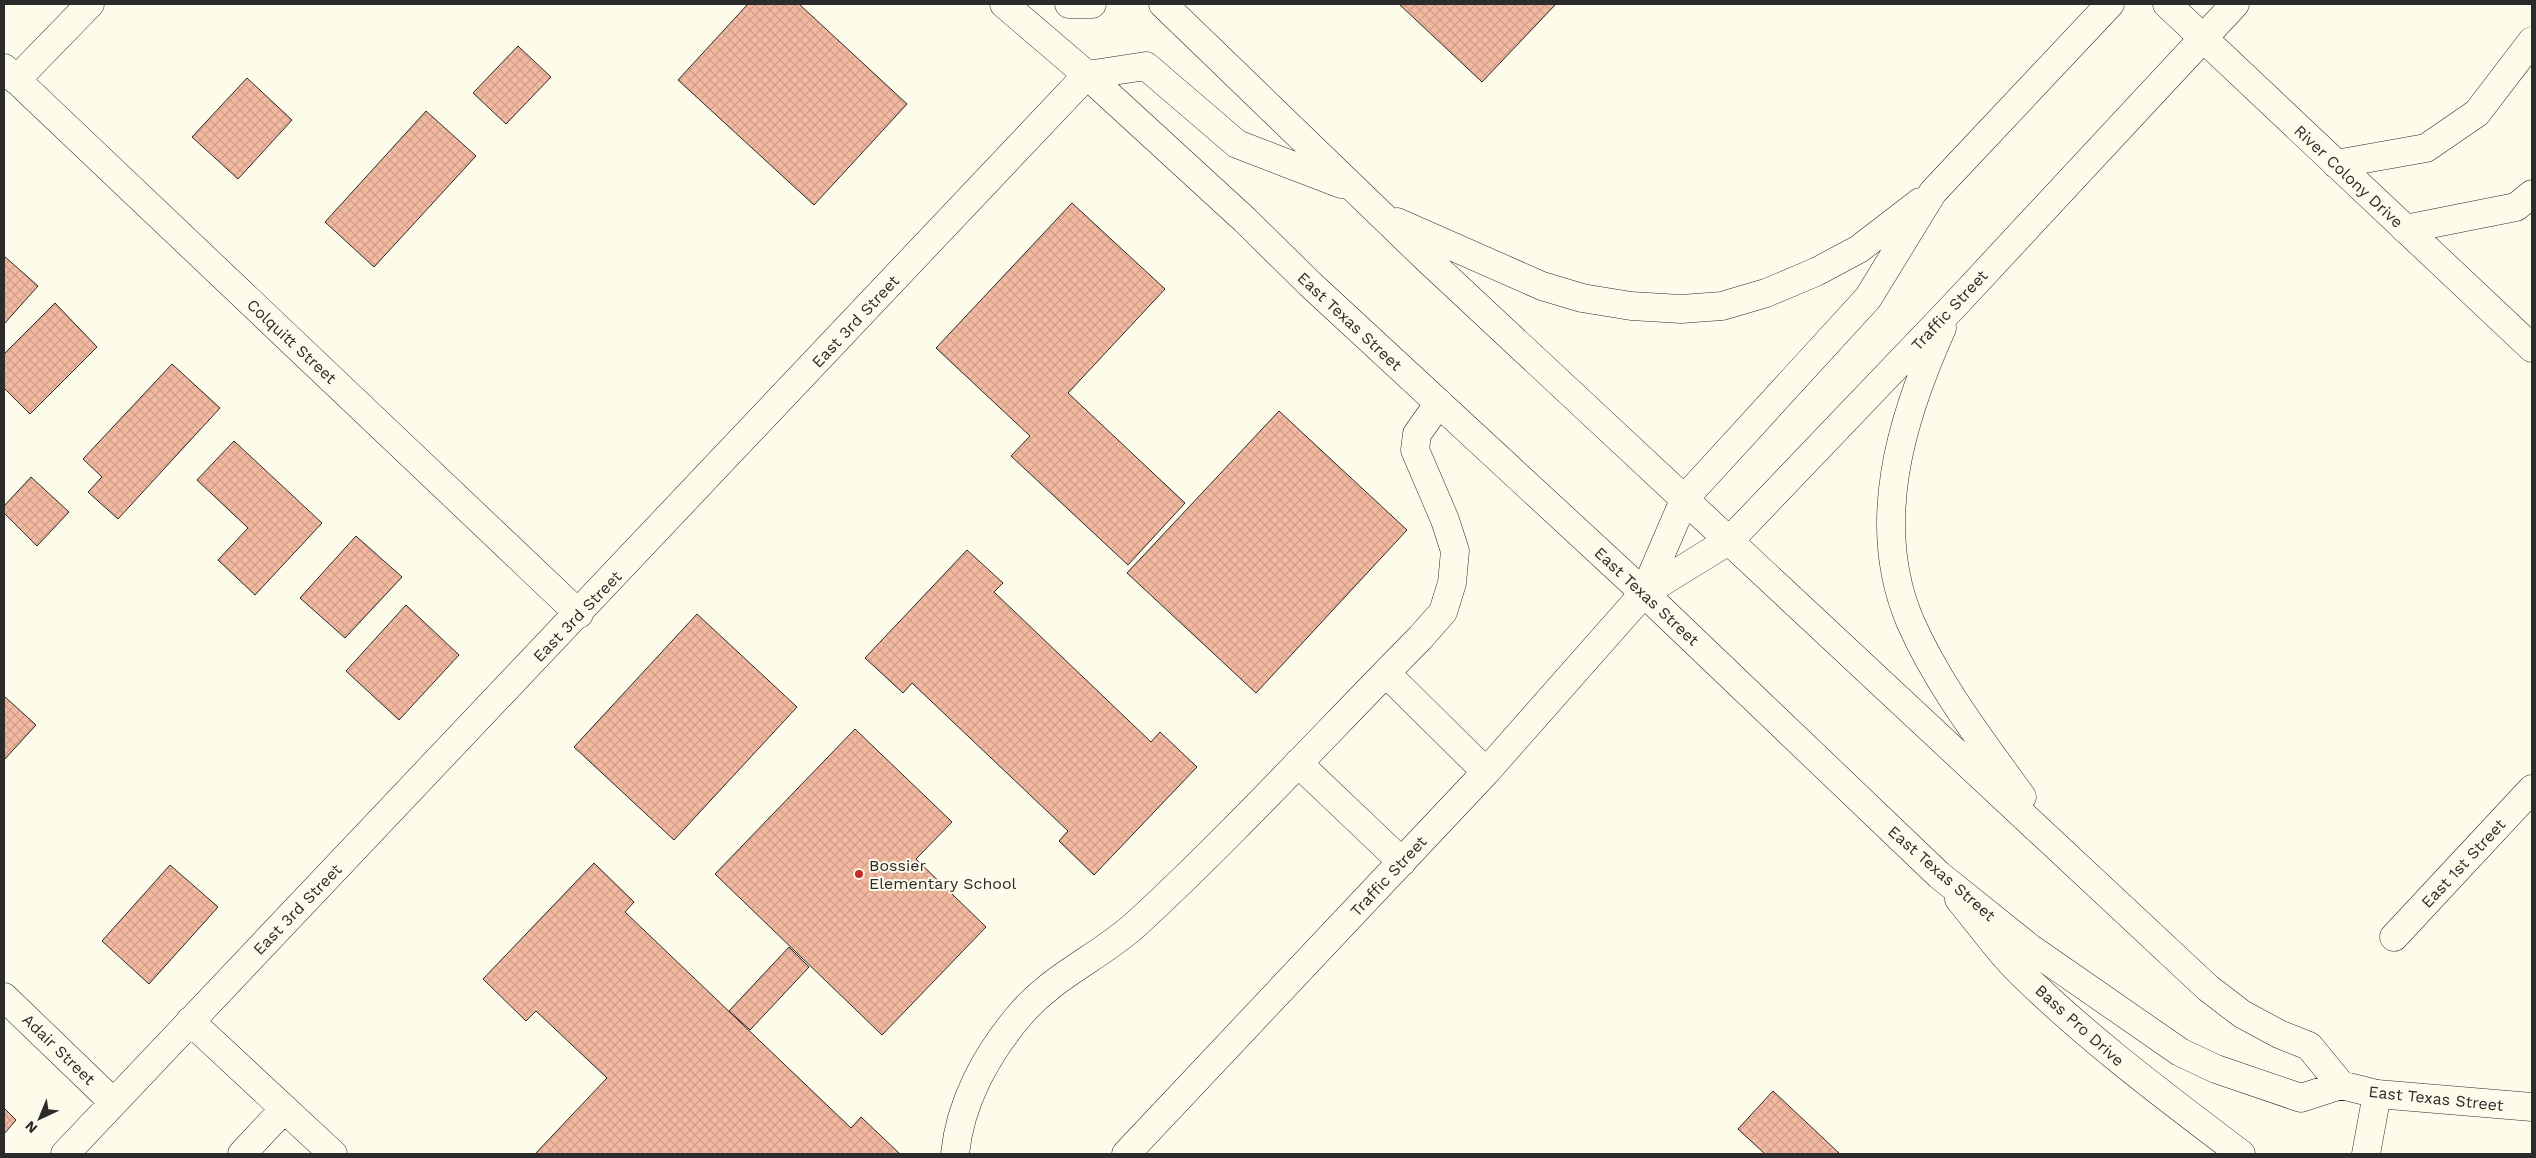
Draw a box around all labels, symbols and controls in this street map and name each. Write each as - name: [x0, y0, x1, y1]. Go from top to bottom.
- street label: River Colony Drive: [2290, 121, 2407, 232]
- street label: Traffic Street: [1907, 266, 1992, 355]
- street label: East Texas Street: [1294, 268, 1406, 375]
- street label: East 3rd Street: [808, 271, 903, 371]
- street label: Colquitt Street: [243, 295, 341, 388]
- street label: East Texas Street: [1591, 543, 1703, 650]
- street label: East 3rd Street: [529, 567, 626, 666]
- street label: East 1st Street: [2417, 815, 2510, 912]
- street label: East Texas Street: [1884, 822, 1999, 925]
- street label: Traffic Street: [1346, 832, 1431, 921]
- place label: Bossier Elementary School: [869, 856, 1017, 893]
- street label: East 3rd Street: [249, 860, 346, 959]
- marker: Bossier Elementary School: [853, 868, 865, 880]
- street label: Bass Pro Drive: [2031, 981, 2128, 1070]
- street label: Adair Street: [18, 1010, 99, 1089]
- street label: East Texas Street: [2367, 1082, 2505, 1115]
- north arrow: [15, 1093, 65, 1143]
- text: N: [22, 1118, 40, 1137]

